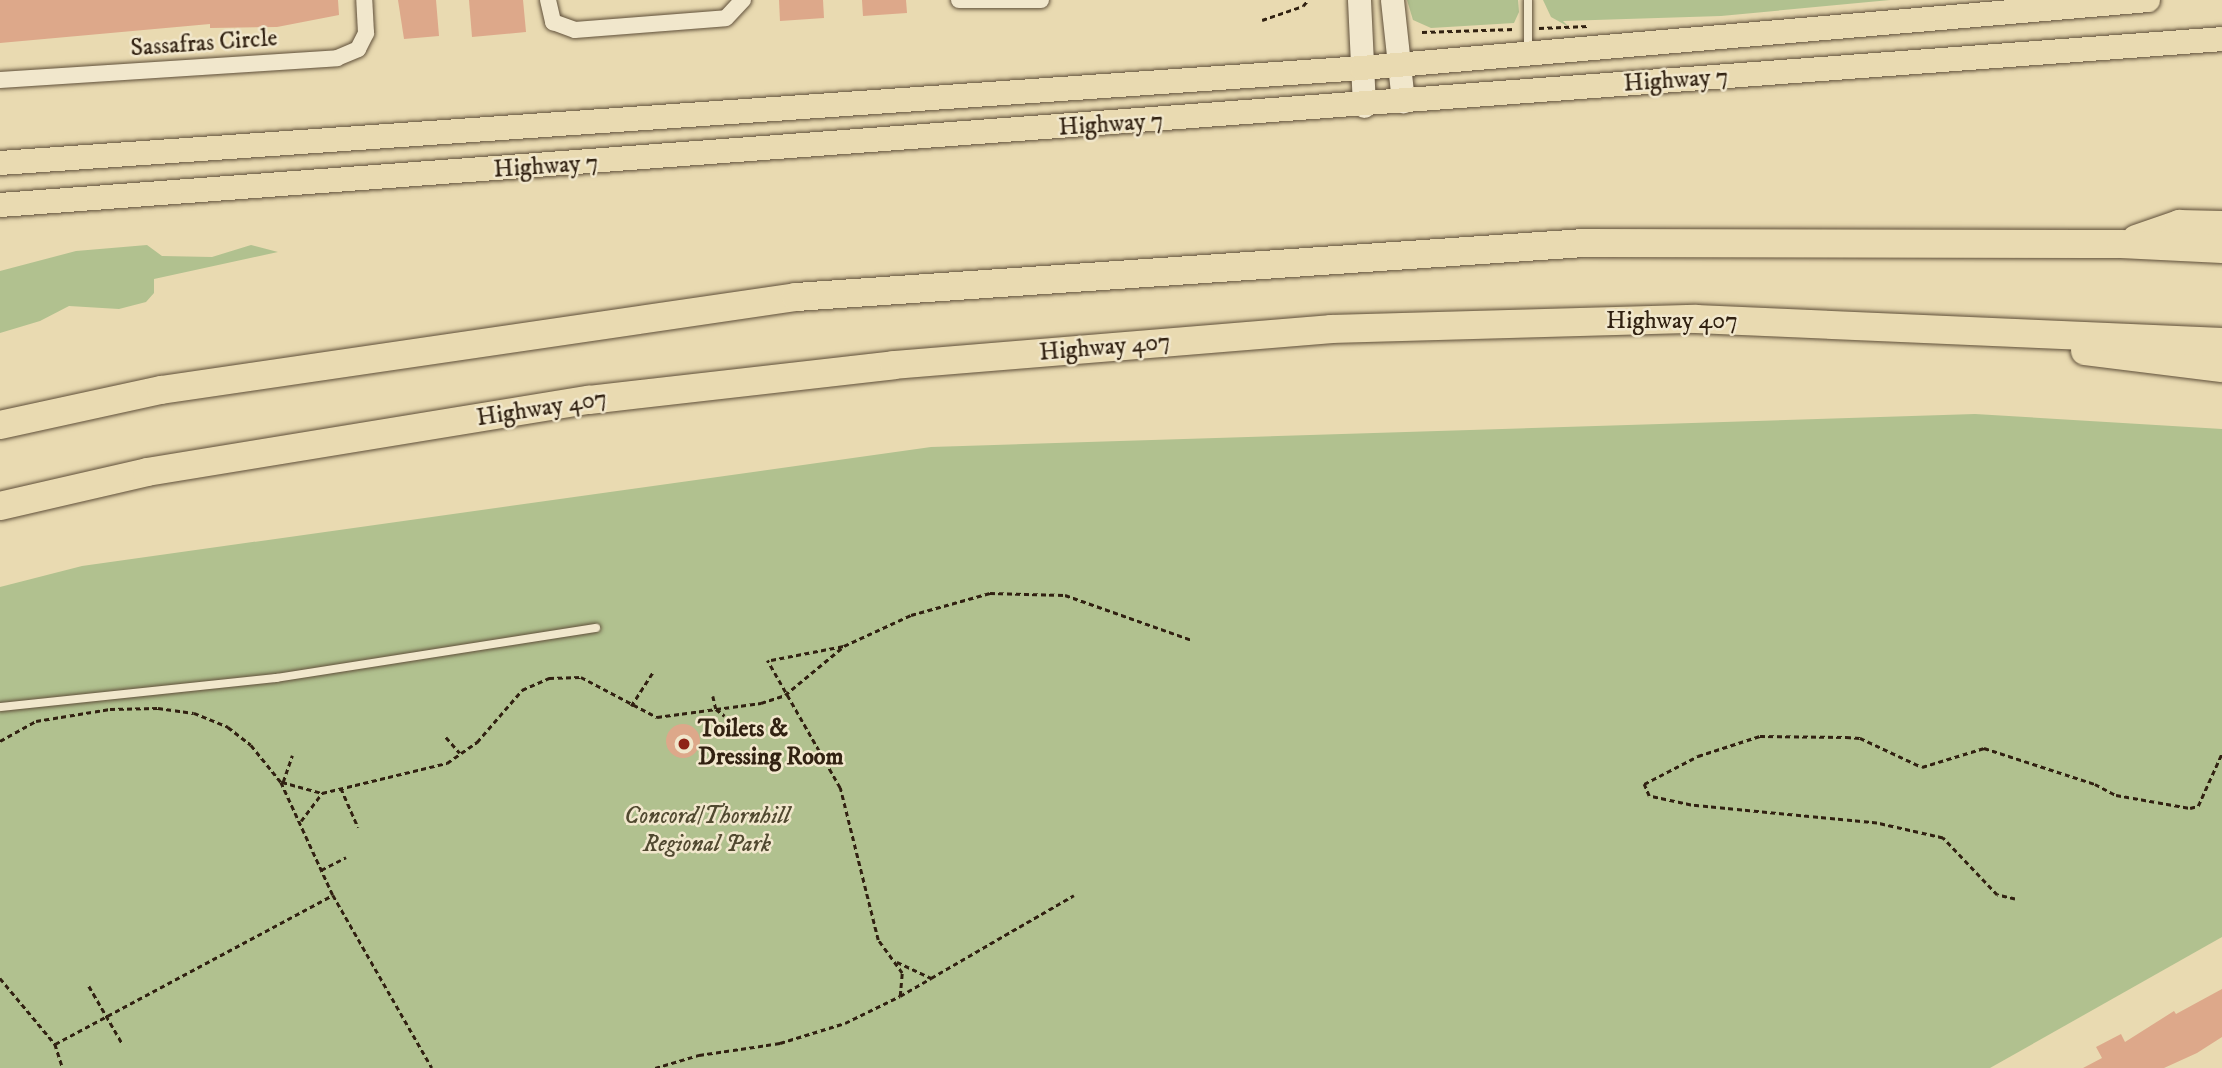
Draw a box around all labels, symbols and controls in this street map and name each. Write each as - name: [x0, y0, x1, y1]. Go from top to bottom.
- street label: Sassafras Circle: [130, 25, 278, 63]
- street label: Highway 7: [1623, 63, 1729, 99]
- street label: Highway 7: [1058, 107, 1164, 143]
- street label: Highway 7: [493, 149, 599, 185]
- street label: Highway 407: [1606, 308, 1738, 336]
- street label: Highway 407: [1038, 328, 1172, 368]
- street label: Highway 407: [475, 384, 609, 434]
- place label: Toilets & Dressing Room: [698, 716, 844, 772]
- marker: Toilets & Dressing Room: [676, 736, 692, 752]
- park label: Concord/Thornhill Regional Park: [624, 803, 790, 859]

